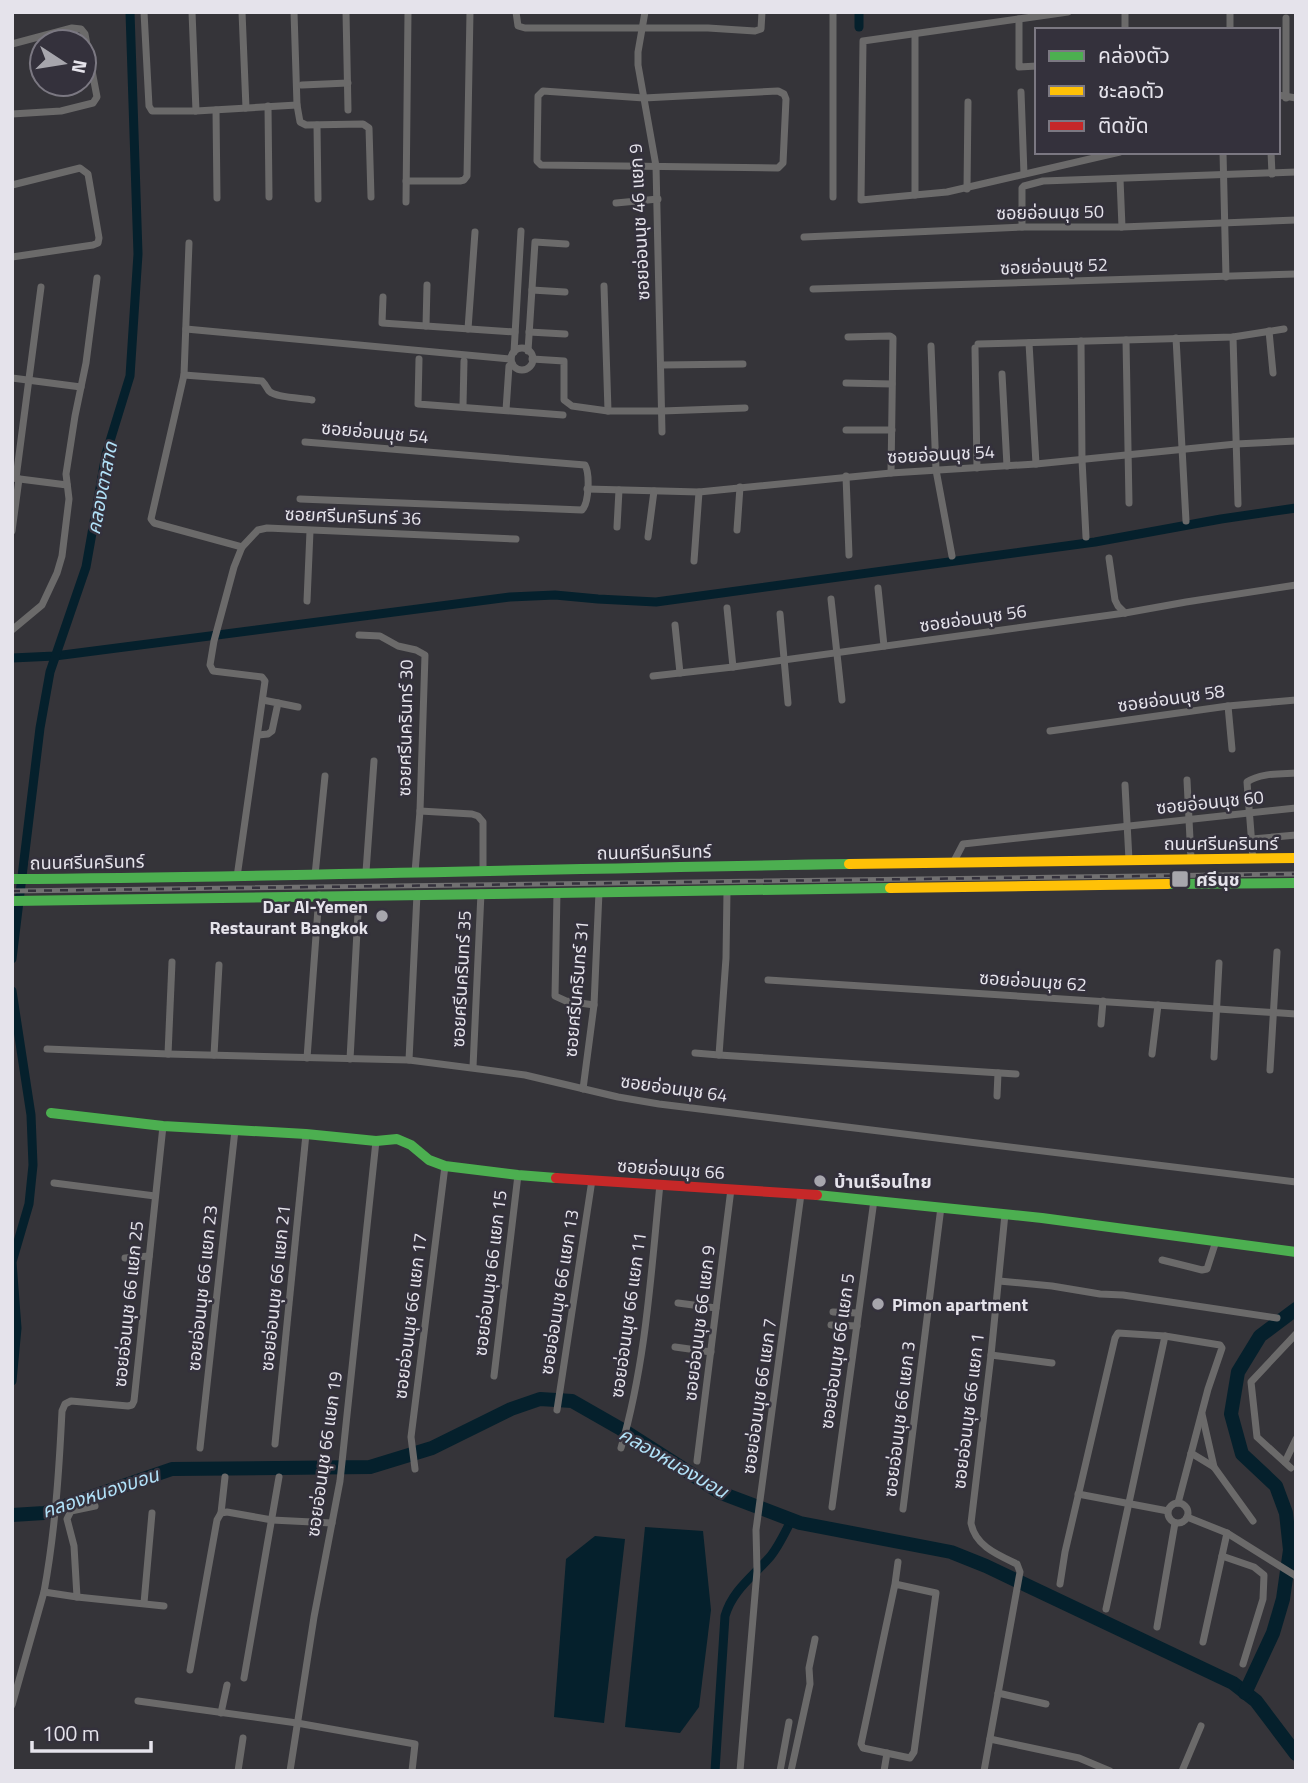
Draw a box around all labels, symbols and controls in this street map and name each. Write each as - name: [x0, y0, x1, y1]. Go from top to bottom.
- north arrow: [28, 28, 98, 98]
- legend: [1035, 28, 1280, 154]
- text: คล่องตัว: [1098, 39, 1170, 71]
- text: N: [65, 57, 96, 76]
- text: ชะลอตัว: [1098, 74, 1164, 106]
- text: ติดขัด: [1098, 109, 1149, 141]
- street label: ซอยอ่อนนุช 46 แยก 9: [621, 143, 657, 301]
- street label: ซอยอ่อนนุช 50: [996, 198, 1104, 226]
- street label: ซอยอ่อนนุช 52: [1000, 251, 1108, 281]
- street label: ซอยอ่อนนุช 54: [320, 414, 430, 450]
- water label: คลองตาสาด: [78, 438, 124, 537]
- street label: ซอยอ่อนนุช 54: [886, 438, 996, 470]
- street label: ซอยศรีนครินทร์ 36: [284, 500, 422, 532]
- street label: ซอยอ่อนนุช 56: [918, 597, 1028, 639]
- street label: ซอยศรีนครินทร์ 30: [390, 659, 420, 797]
- street label: ซอยอ่อนนุช 58: [1116, 677, 1226, 719]
- street label: ซอยอ่อนนุช 60: [1155, 783, 1265, 821]
- street label: ถนนศรีนครินทร์: [1164, 830, 1279, 857]
- street label: ถนนศรีนครินทร์: [596, 837, 712, 866]
- street label: ถนนศรีนครินทร์: [29, 847, 145, 876]
- place label: ศรีนุช: [1196, 866, 1240, 893]
- marker: ศรีนุช: [1170, 869, 1190, 889]
- place label: Dar Al-Yemen Restaurant Bangkok: [210, 893, 369, 941]
- marker: Dar Al-Yemen Restaurant Bangkok: [374, 908, 390, 924]
- street label: ซอยศรีนครินทร์ 35: [444, 910, 478, 1048]
- street label: ซอยศรีนครินทร์ 31: [557, 920, 595, 1058]
- street label: ซอยอ่อนนุช 62: [978, 964, 1088, 998]
- street label: ซอยอ่อนนุช 64: [619, 1067, 729, 1109]
- street label: ซอยอ่อนนุช 66: [616, 1152, 726, 1186]
- place label: บ้านเรือนไทย: [834, 1168, 932, 1195]
- marker: บ้านเรือนไทย: [812, 1173, 828, 1189]
- street label: ซอยอ่อนนุช 66 แยก 15: [466, 1188, 514, 1358]
- street label: ซอยอ่อนนุช 66 แยก 23: [180, 1204, 224, 1372]
- street label: ซอยอ่อนนุช 66 แยก 21: [253, 1204, 297, 1372]
- street label: ซอยอ่อนนุช 66 แยก 13: [533, 1207, 585, 1377]
- street label: ซอยอ่อนนุช 66 แยก 25: [106, 1220, 150, 1388]
- street label: ซอยอ่อนนุช 66 แยก 11: [603, 1230, 653, 1400]
- street label: ซอยอ่อนนุช 66 แยก 17: [386, 1231, 434, 1401]
- street label: ซอยอ่อนนุช 66 แยก 9: [676, 1243, 722, 1403]
- street label: ซอยอ่อนนุช 66 แยก 5: [813, 1271, 861, 1431]
- place label: Pimon apartment: [892, 1291, 1029, 1318]
- marker: Pimon apartment: [870, 1296, 886, 1312]
- street label: ซอยอ่อนนุช 66 แยก 7: [735, 1316, 783, 1476]
- street label: ซอยอ่อนนุช 66 แยก 1: [945, 1331, 991, 1491]
- street label: ซอยอ่อนนุช 66 แยก 3: [876, 1339, 922, 1499]
- street label: ซอยอ่อนนุช 66 แยก 19: [299, 1369, 349, 1539]
- water label: คลองหนองบอน: [614, 1419, 735, 1506]
- water label: คลองหนองบอน: [38, 1459, 164, 1525]
- scale bar: [32, 1710, 150, 1754]
- text: 100 m: [42, 1717, 99, 1749]

